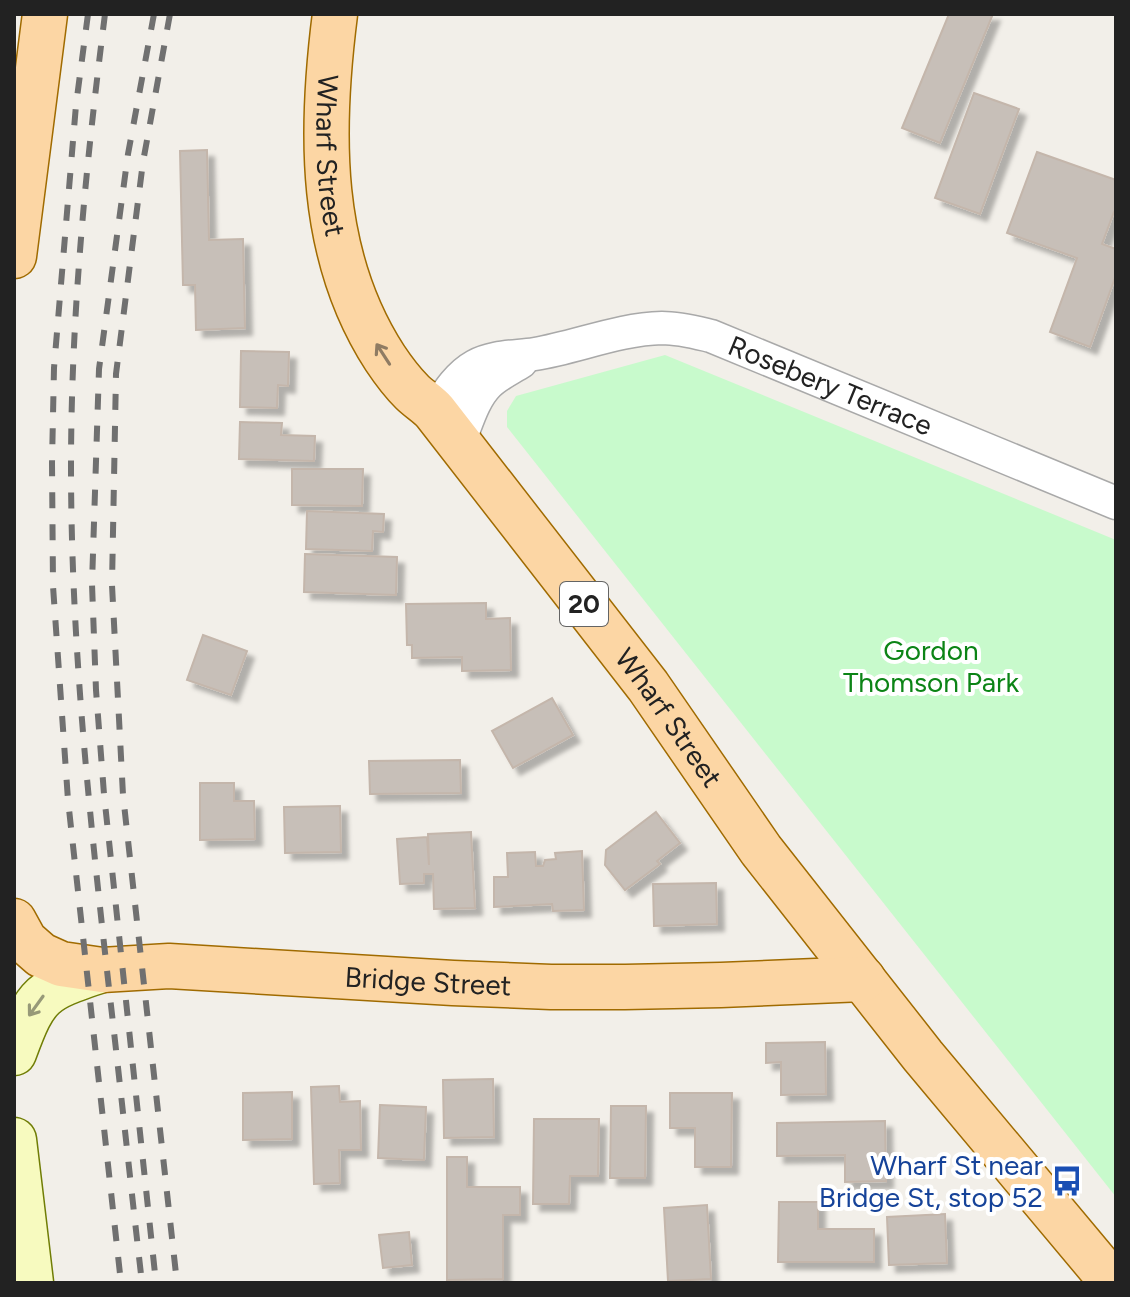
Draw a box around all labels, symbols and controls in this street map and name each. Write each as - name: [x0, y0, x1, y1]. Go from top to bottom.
- street label: Wharf Street: [309, 74, 353, 239]
- street label: Rosebery Terrace: [723, 328, 938, 442]
- one-way arrow: [375, 343, 391, 366]
- road number: 20: [560, 582, 608, 626]
- park label: Gordon Thomson Park: [843, 633, 1020, 699]
- street label: Wharf Street: [608, 641, 729, 793]
- street label: Bridge Street: [344, 960, 512, 1002]
- one-way arrow: [27, 995, 44, 1016]
- place label: Wharf St near Bridge St, stop 52: [819, 1148, 1044, 1214]
- bus stop icon: Wharf St near Bridge St, stop 52: [1050, 1164, 1084, 1198]

